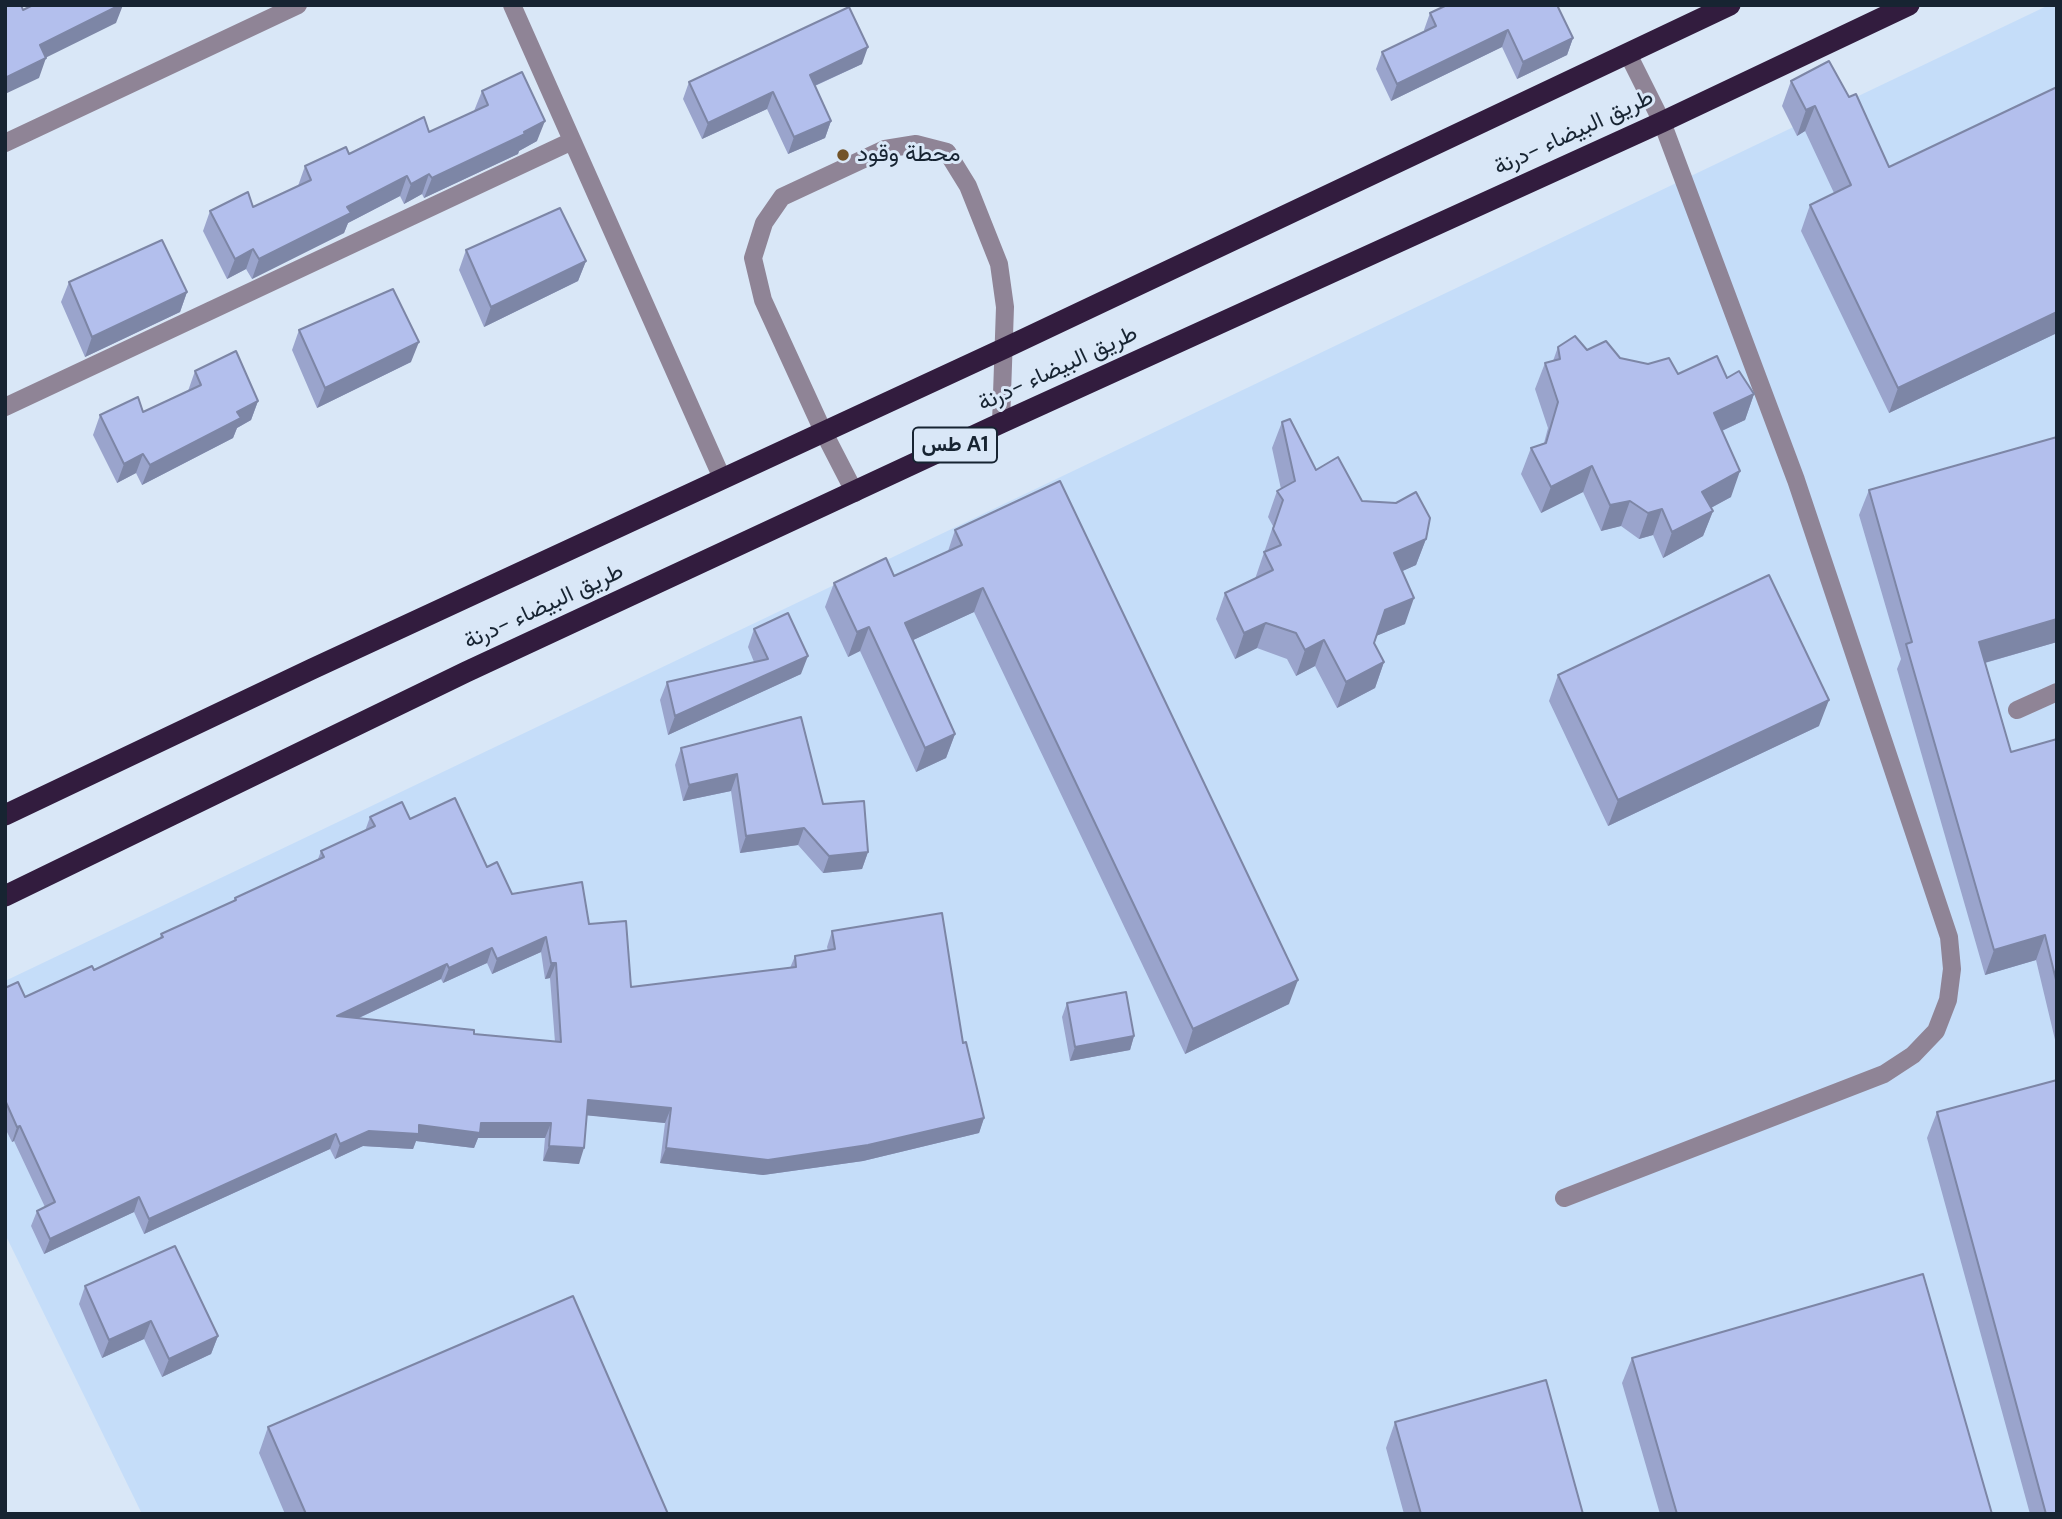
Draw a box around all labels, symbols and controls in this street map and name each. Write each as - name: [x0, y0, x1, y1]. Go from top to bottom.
- street label: طريق البيضاء -درنة: [1490, 84, 1658, 182]
- place label: محطة وقود: [857, 141, 960, 169]
- marker: محطة وقود: [835, 147, 851, 163]
- street label: طريق البيضاء -درنة: [974, 320, 1142, 418]
- road number: طس A1: [913, 428, 997, 462]
- street label: طريق البيضاء -درنة: [460, 558, 628, 656]

